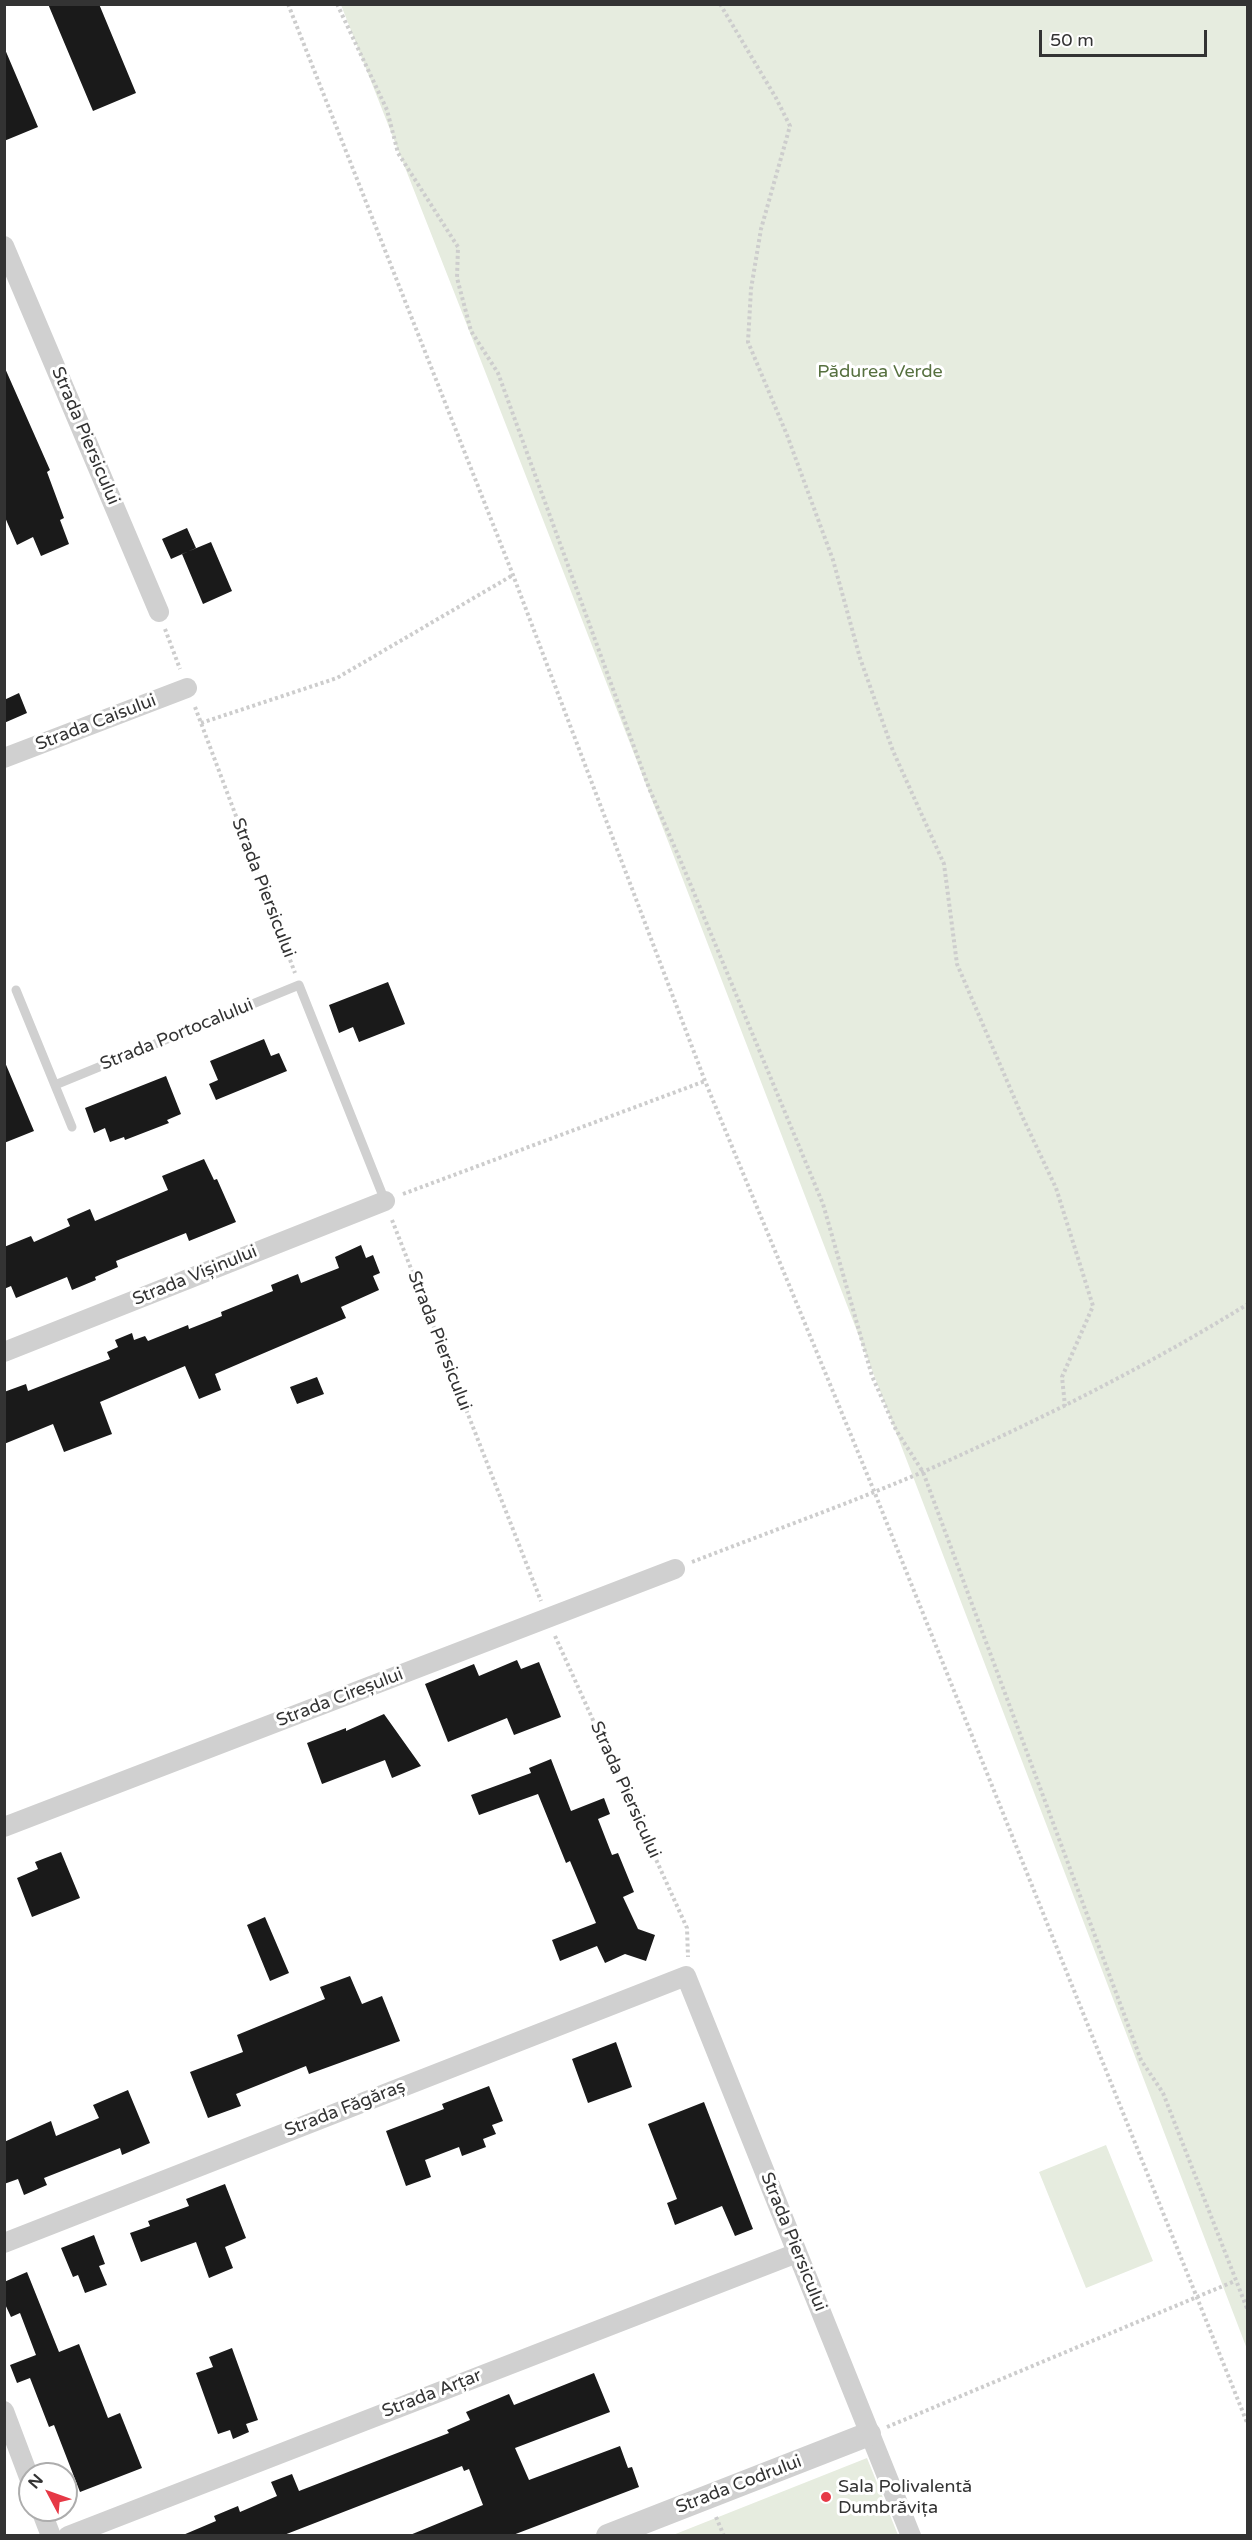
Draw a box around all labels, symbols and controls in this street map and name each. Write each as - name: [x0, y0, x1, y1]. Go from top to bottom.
- scale bar: [1042, 18, 1210, 56]
- text: 50 m: [1050, 29, 1094, 51]
- park label: Pădurea Verde: [817, 361, 943, 383]
- street label: Strada Piersicului: [46, 364, 124, 508]
- street label: Strada Caisului: [33, 690, 159, 756]
- street label: Strada Piersicului: [226, 815, 300, 961]
- street label: Strada Portocalului: [97, 994, 257, 1076]
- street label: Strada Vișinului: [130, 1241, 260, 1311]
- street label: Strada Piersicului: [402, 1268, 476, 1414]
- street label: Strada Cireșului: [274, 1664, 406, 1732]
- street label: Strada Piersicului: [585, 1718, 665, 1862]
- street label: Strada Făgăraș: [282, 2076, 408, 2142]
- street label: Strada Piersicului: [755, 2169, 831, 2315]
- street label: Strada Arțar: [379, 2365, 485, 2423]
- street label: Strada Codrului: [673, 2451, 805, 2519]
- north arrow: [18, 2462, 78, 2522]
- text: N: [24, 2470, 48, 2493]
- place label: Sala Polivalentă Dumbrăvița: [838, 2476, 972, 2518]
- marker: Sala Polivalentă Dumbrăvița: [819, 2490, 833, 2504]

